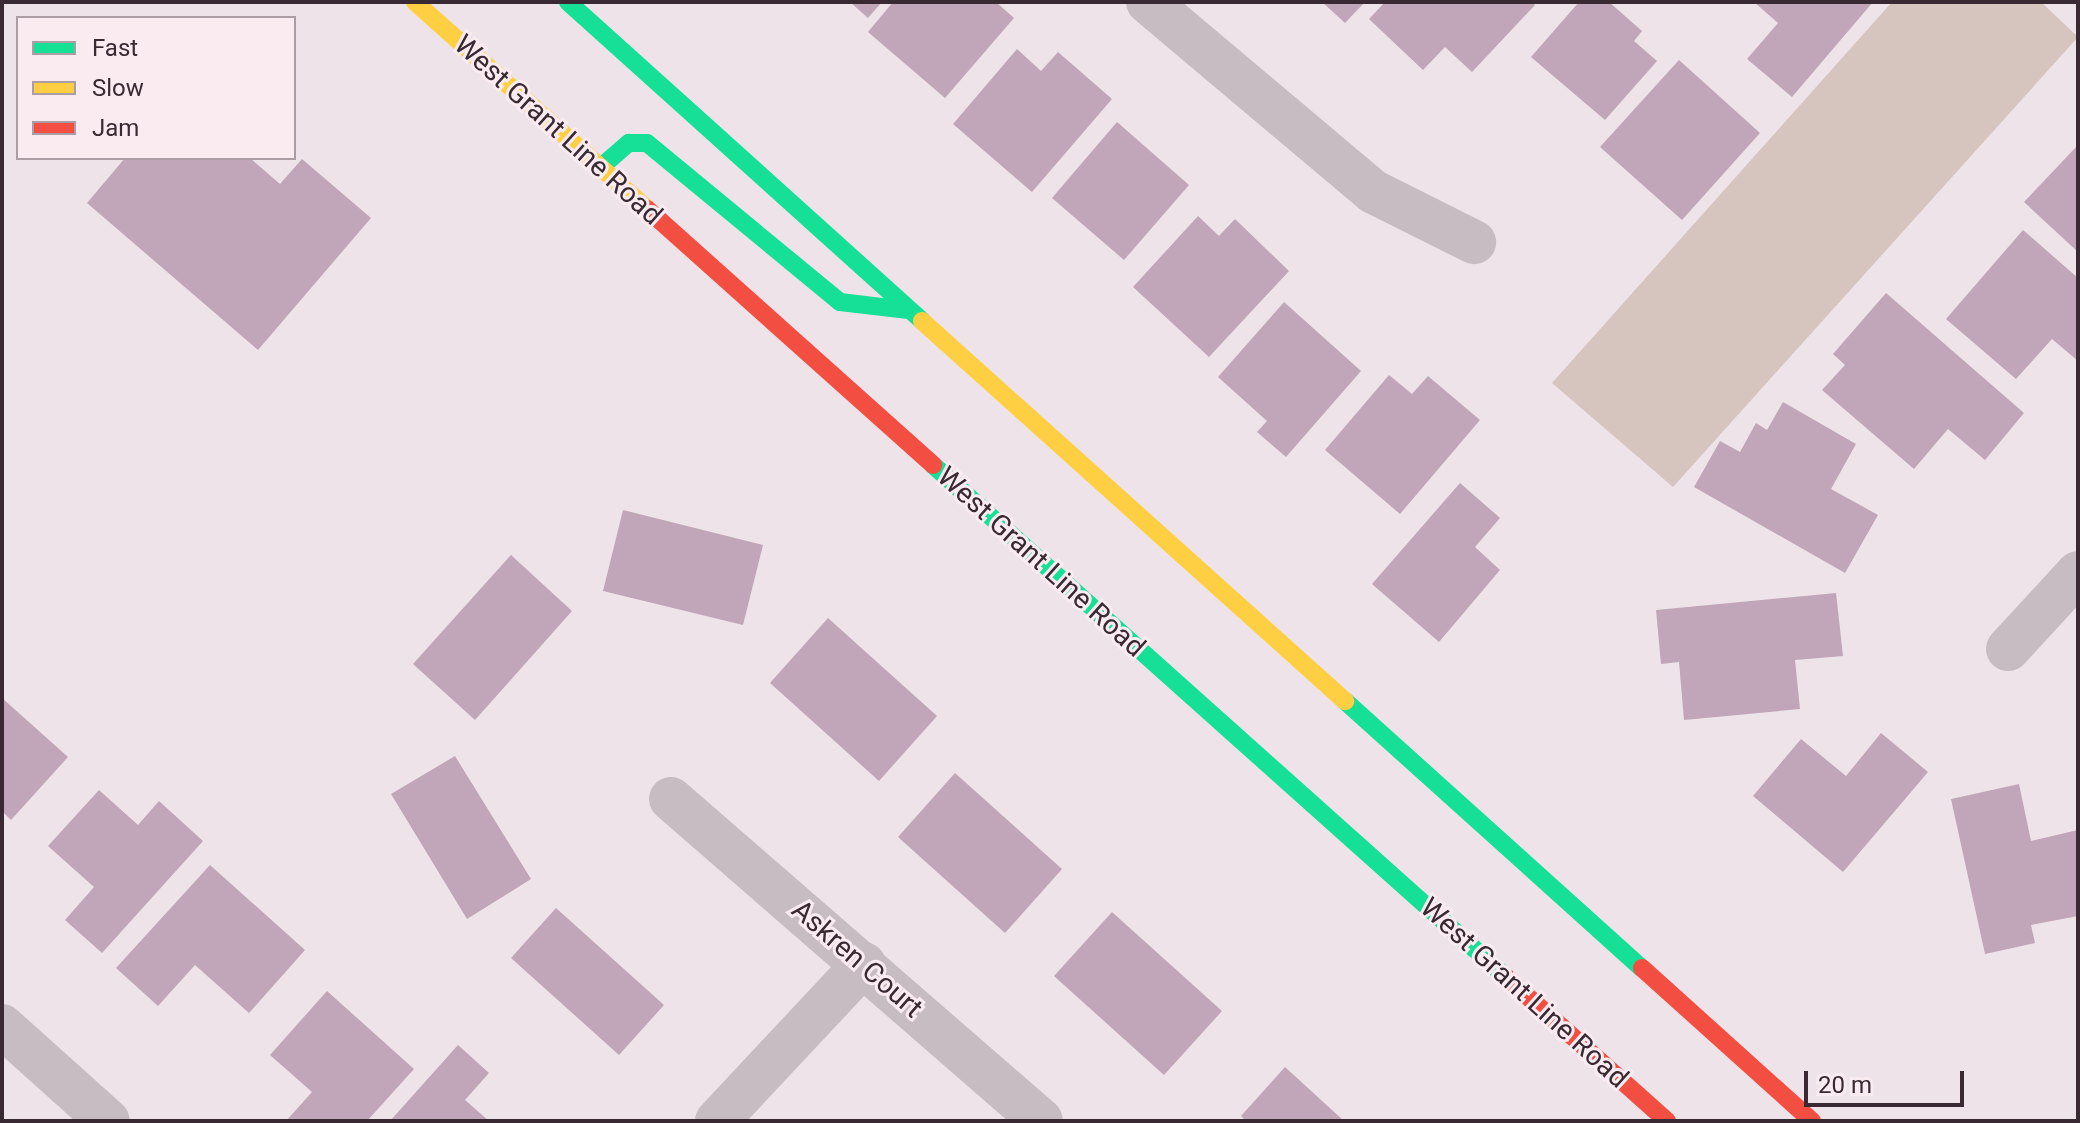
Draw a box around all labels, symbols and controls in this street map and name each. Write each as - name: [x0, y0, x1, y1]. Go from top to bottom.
- legend: [16, 16, 296, 160]
- street label: West Grant Line Road: [447, 28, 669, 232]
- text: Fast: [92, 34, 138, 62]
- text: Slow: [92, 74, 144, 102]
- text: Jam: [92, 114, 139, 142]
- street label: West Grant Line Road: [930, 460, 1152, 664]
- street label: West Grant Line Road: [1413, 891, 1635, 1095]
- street label: Askren Court: [785, 893, 929, 1025]
- scale bar: [1808, 1055, 1968, 1105]
- text: 20 m: [1818, 1071, 1872, 1099]

